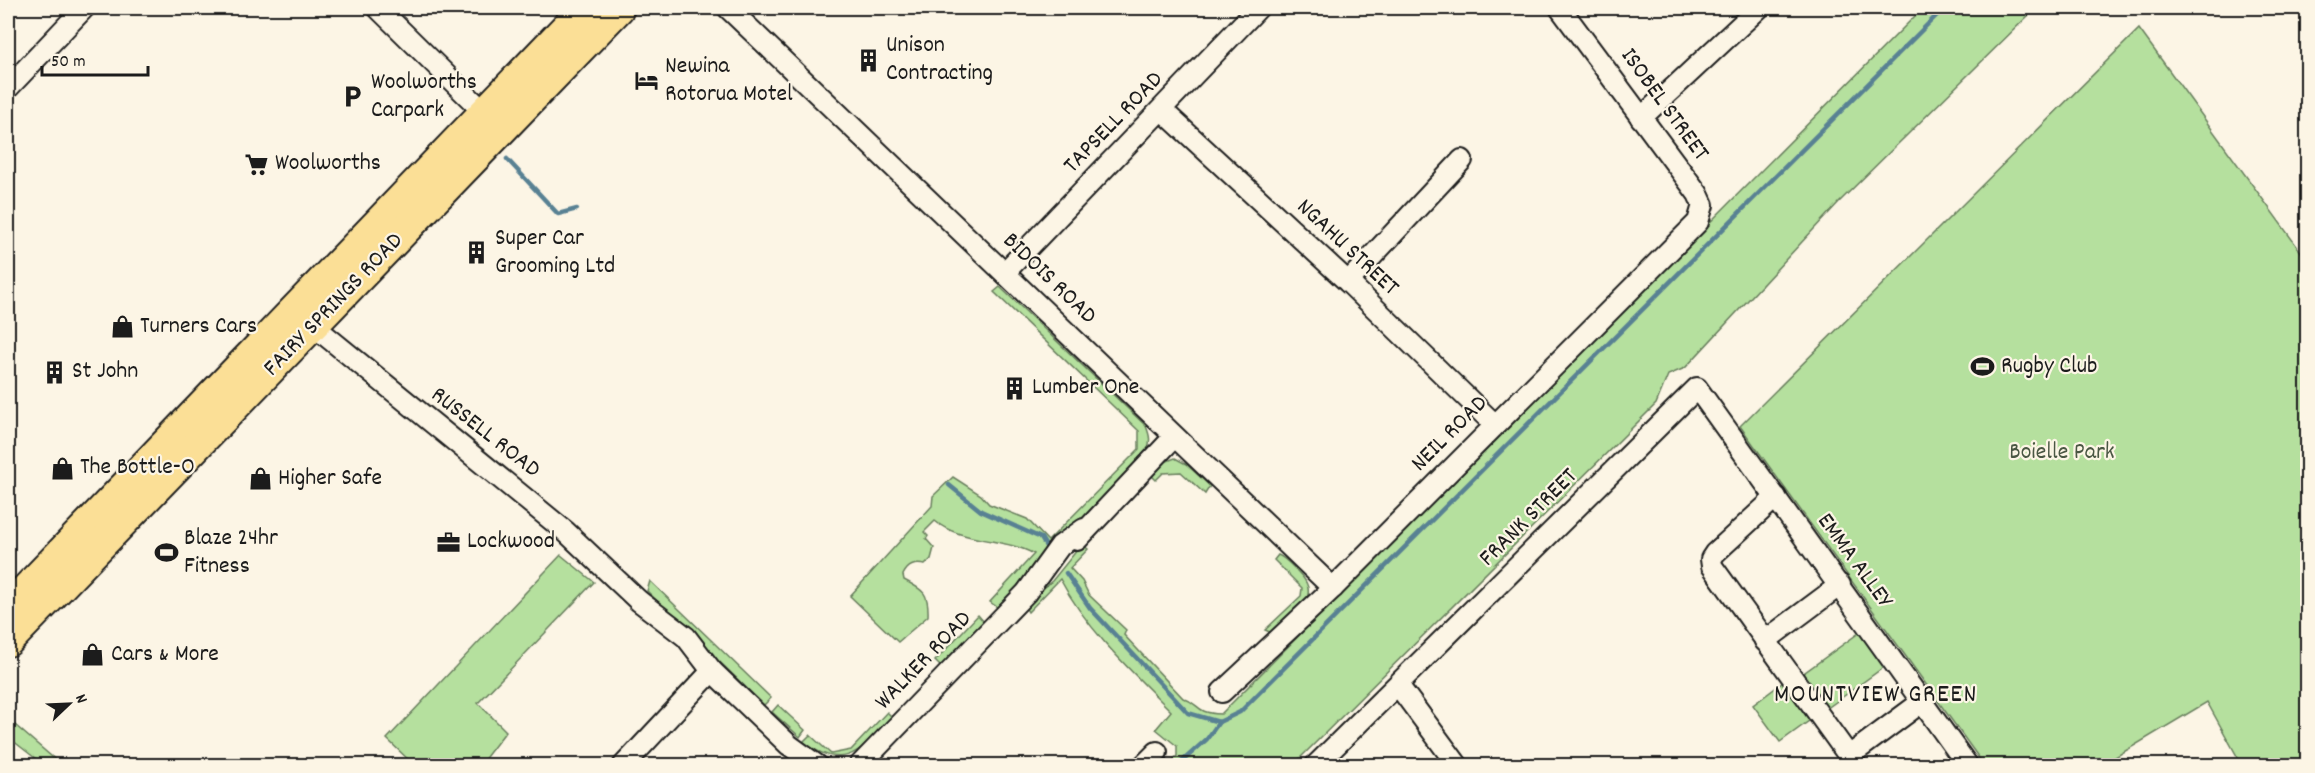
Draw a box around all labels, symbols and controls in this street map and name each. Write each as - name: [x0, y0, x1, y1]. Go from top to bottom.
- place label: Unison Contracting: [886, 29, 993, 91]
- scale bar: [42, 39, 148, 77]
- street label: ISOBEL STREET: [1611, 41, 1717, 169]
- building icon: Unison Contracting: [855, 47, 881, 73]
- text: 50 m: [51, 50, 86, 75]
- place label: Newina Rotorua Motel: [665, 50, 793, 112]
- street label: TAPSELL ROAD: [1056, 64, 1172, 182]
- place label: Woolworths Carpark: [371, 66, 477, 128]
- hotel icon: Newina Rotorua Motel: [634, 68, 660, 94]
- parking icon: Woolworths Carpark: [340, 84, 366, 110]
- place label: Woolworths: [275, 147, 381, 181]
- supermarket icon: Woolworths: [244, 151, 270, 177]
- street label: NGAHU STREET: [1288, 191, 1406, 305]
- place label: Super Car Grooming Ltd: [495, 222, 615, 284]
- street label: FAIRY SPRINGS ROAD: [256, 225, 412, 385]
- street label: BIDOIS ROAD: [994, 225, 1104, 333]
- building icon: Super Car Grooming Ltd: [464, 240, 490, 266]
- place label: Turners Cars: [140, 310, 257, 344]
- shop icon: Turners Cars: [109, 314, 135, 340]
- place label: Rugby Club: [2001, 350, 2097, 384]
- sports icon: Rugby Club: [1970, 354, 1996, 380]
- place label: St John: [72, 355, 138, 389]
- building icon: St John: [41, 359, 67, 385]
- place label: Lumber One: [1032, 371, 1139, 405]
- building icon: Lumber One: [1001, 375, 1027, 401]
- street label: RUSSELL ROAD: [423, 379, 547, 487]
- street label: NEIL ROAD: [1404, 388, 1496, 480]
- park label: Boielle Park: [2009, 436, 2115, 470]
- place label: The Bottle-O: [80, 451, 195, 485]
- shop icon: The Bottle-O: [49, 455, 75, 481]
- street label: FRANK STREET: [1472, 461, 1586, 575]
- place label: Higher Safe: [278, 462, 382, 496]
- shop icon: Higher Safe: [247, 466, 273, 492]
- street label: EMMA ALLEY: [1808, 506, 1901, 616]
- place label: Blaze 24hr Fitness: [184, 522, 278, 584]
- place label: Lockwood: [467, 525, 555, 559]
- office icon: Lockwood: [436, 529, 462, 555]
- sports icon: Blaze 24hr Fitness: [153, 540, 179, 566]
- street label: WALKER ROAD: [868, 604, 980, 718]
- place label: Cars & More: [111, 638, 219, 672]
- shop icon: Cars & More: [80, 642, 106, 668]
- north arrow: [39, 674, 99, 734]
- district label: MOUNTVIEW GREEN: [1774, 677, 1978, 714]
- text: N: [68, 691, 93, 707]

